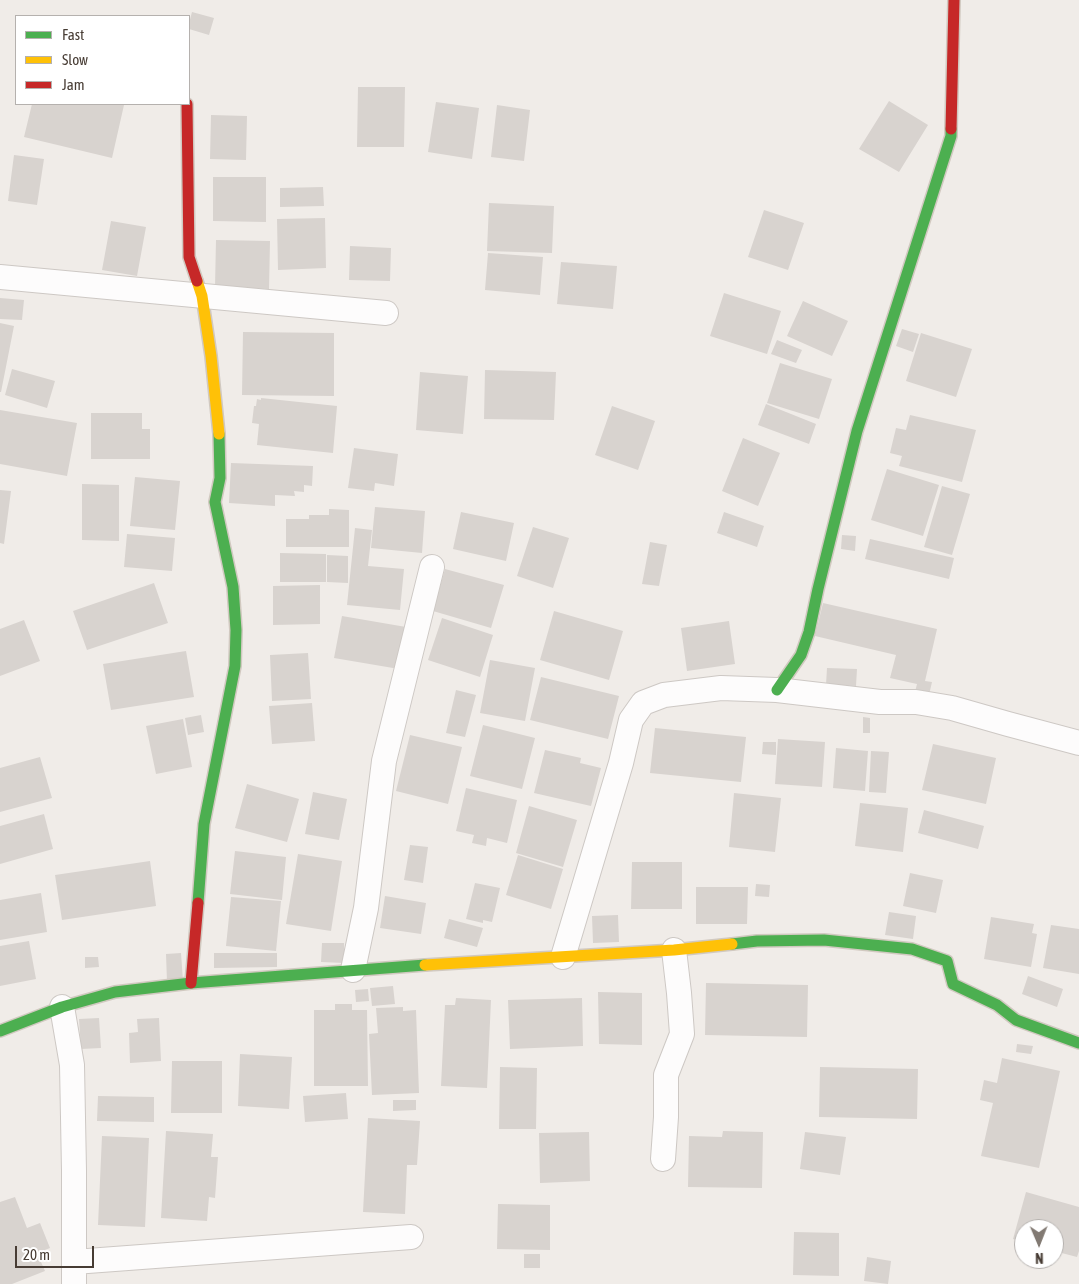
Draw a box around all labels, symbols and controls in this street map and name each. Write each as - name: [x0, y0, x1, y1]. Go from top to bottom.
- legend: [15, 15, 190, 105]
- text: Fast: [62, 26, 84, 43]
- text: Slow: [62, 51, 88, 68]
- text: Jam: [62, 76, 85, 93]
- north arrow: [1014, 1219, 1064, 1269]
- scale bar: [18, 1236, 96, 1268]
- text: 20 m: [23, 1246, 50, 1263]
- text: N: [1035, 1250, 1044, 1266]

